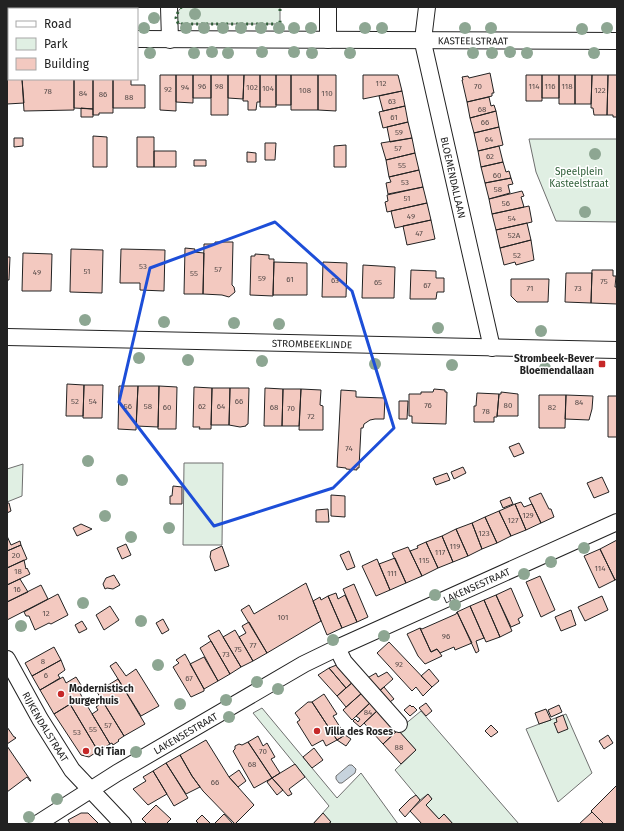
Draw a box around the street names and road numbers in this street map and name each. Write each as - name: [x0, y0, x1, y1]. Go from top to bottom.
- street label: KASTEELSTRAAT: [438, 35, 509, 48]
- street label: BLOEMENDALLAAN: [437, 136, 468, 220]
- street label: STROMBEEKLINDE: [272, 338, 352, 351]
- street label: LAKENSESTRAAT: [442, 566, 513, 606]
- street label: RIJKENDALSTRAAT: [19, 690, 71, 765]
- street label: LAKENSESTRAAT: [152, 710, 221, 757]

